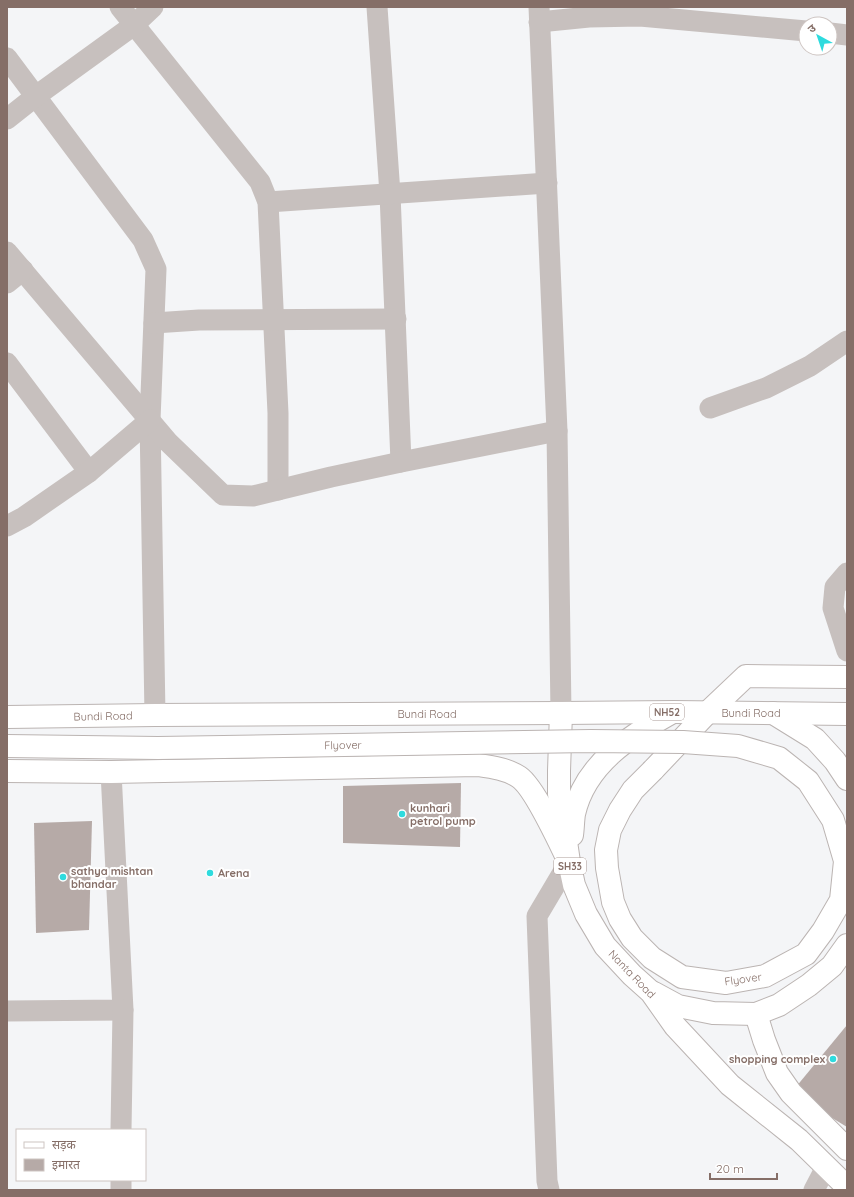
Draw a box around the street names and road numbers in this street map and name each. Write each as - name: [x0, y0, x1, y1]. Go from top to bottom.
- road number: NH52: [650, 704, 684, 720]
- street label: Bundi Road: [721, 706, 781, 720]
- street label: Bundi Road: [397, 707, 457, 721]
- street label: Bundi Road: [73, 708, 133, 724]
- street label: Flyover: [324, 738, 363, 752]
- road number: SH33: [554, 858, 586, 874]
- street label: Nanta Road: [606, 947, 658, 1001]
- street label: Flyover: [723, 969, 763, 989]

